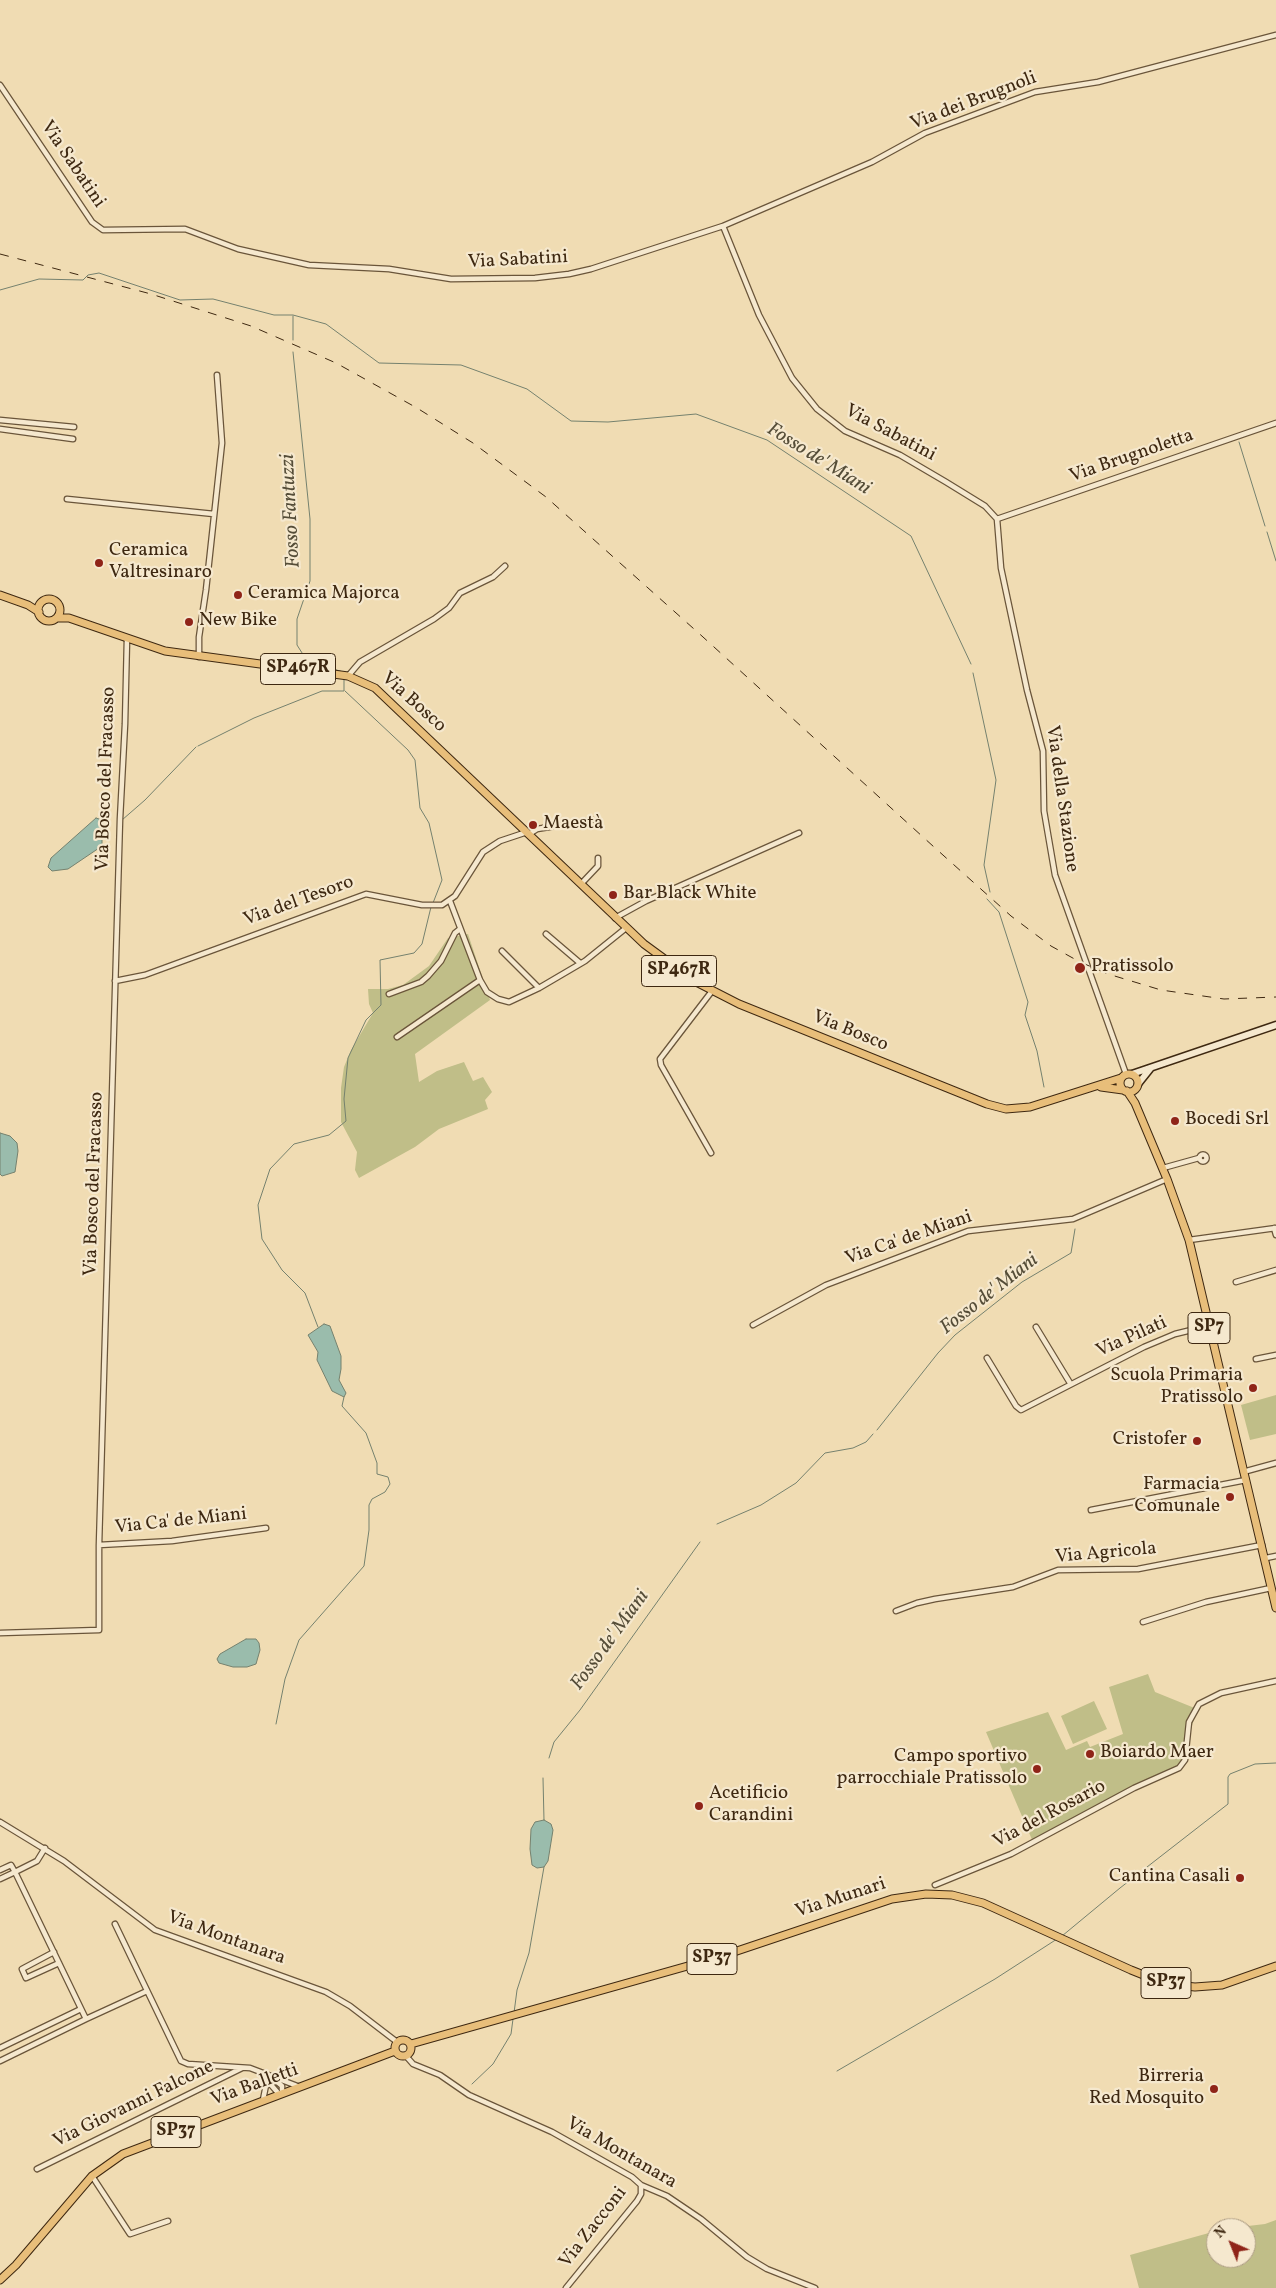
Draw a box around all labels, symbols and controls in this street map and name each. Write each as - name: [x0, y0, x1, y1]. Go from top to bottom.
- street label: Via dei Brugnoli: [908, 67, 1040, 137]
- street label: Via Sabatini: [35, 117, 109, 213]
- street label: Via Sabatini: [467, 247, 569, 275]
- street label: Via Sabatini: [840, 400, 940, 468]
- water label: Fosso de' Miani: [762, 419, 874, 501]
- street label: Via Brugnoletta: [1067, 425, 1197, 489]
- water label: Fosso Fantuzzi: [277, 453, 307, 569]
- place label: Ceramica Valtresinaro: [109, 541, 212, 585]
- marker: Ceramica Valtresinaro: [93, 557, 105, 569]
- place label: Ceramica Majorca: [248, 584, 400, 606]
- marker: Ceramica Majorca: [232, 589, 244, 601]
- place label: New Bike: [199, 611, 277, 633]
- marker: New Bike: [183, 616, 195, 628]
- road number: SP467R: [260, 654, 336, 684]
- street label: Via Bosco: [376, 668, 450, 738]
- street label: Via Bosco del Fracasso: [92, 686, 122, 872]
- street label: Via della Stazione: [1039, 724, 1083, 874]
- place label: Maestà: [543, 814, 603, 836]
- marker: Maestà: [527, 819, 539, 831]
- street label: Via del Tesoro: [241, 872, 357, 932]
- place label: Bar Black White: [623, 884, 757, 906]
- marker: Bar Black White: [607, 889, 619, 901]
- road number: SP467R: [642, 956, 716, 986]
- place label: Pratissolo: [1091, 957, 1174, 979]
- marker: Pratissolo: [1073, 961, 1087, 975]
- street label: Via Bosco: [809, 1006, 891, 1058]
- street label: Via Bosco del Fracasso: [80, 1091, 110, 1277]
- place label: Bocedi Srl: [1185, 1110, 1269, 1132]
- marker: Bocedi Srl: [1169, 1115, 1181, 1127]
- street label: Via Ca' de Miani: [843, 1207, 975, 1271]
- water label: Fosso de' Miani: [936, 1249, 1044, 1341]
- street label: Via Pilati: [1093, 1312, 1171, 1364]
- road number: SP7: [1188, 1312, 1230, 1344]
- place label: Scuola Primaria Pratissolo: [1110, 1366, 1243, 1410]
- marker: Scuola Primaria Pratissolo: [1247, 1382, 1259, 1394]
- place label: Cristofer: [1113, 1430, 1187, 1452]
- marker: Cristofer: [1191, 1435, 1203, 1447]
- place label: Farmacia Comunale: [1134, 1475, 1220, 1519]
- marker: Farmacia Comunale: [1224, 1491, 1236, 1503]
- street label: Via Ca' de Miani: [114, 1504, 248, 1540]
- street label: Via Agricola: [1055, 1538, 1157, 1570]
- water label: Fosso de' Miani: [567, 1586, 655, 1696]
- place label: Boiardo Maer: [1100, 1743, 1214, 1765]
- place label: Campo sportivo parrocchiale Pratissolo: [837, 1747, 1027, 1791]
- marker: Boiardo Maer: [1084, 1748, 1096, 1760]
- marker: Campo sportivo parrocchiale Pratissolo: [1031, 1763, 1043, 1775]
- street label: Via del Rosario: [990, 1776, 1110, 1854]
- place label: Acetificio Carandini: [709, 1784, 793, 1828]
- marker: Acetificio Carandini: [693, 1800, 705, 1812]
- place label: Cantina Casali: [1109, 1867, 1230, 1889]
- marker: Cantina Casali: [1234, 1872, 1246, 1884]
- street label: Via Munari: [793, 1874, 889, 1924]
- street label: Via Montanara: [164, 1907, 288, 1971]
- road number: SP37: [687, 1944, 737, 1975]
- road number: SP37: [1141, 1968, 1191, 1999]
- street label: Via Giovanni Falcone: [50, 2056, 218, 2154]
- street label: Via Balletti: [208, 2060, 302, 2112]
- place label: Birreria Red Mosquito: [1089, 2067, 1204, 2111]
- marker: Birreria Red Mosquito: [1208, 2083, 1220, 2095]
- street label: Via Montanara: [562, 2113, 680, 2195]
- road number: SP37: [151, 2116, 201, 2148]
- street label: Via Zacconi: [555, 2183, 633, 2273]
- north arrow: [1206, 2218, 1256, 2268]
- text: N: [1211, 2222, 1231, 2243]

